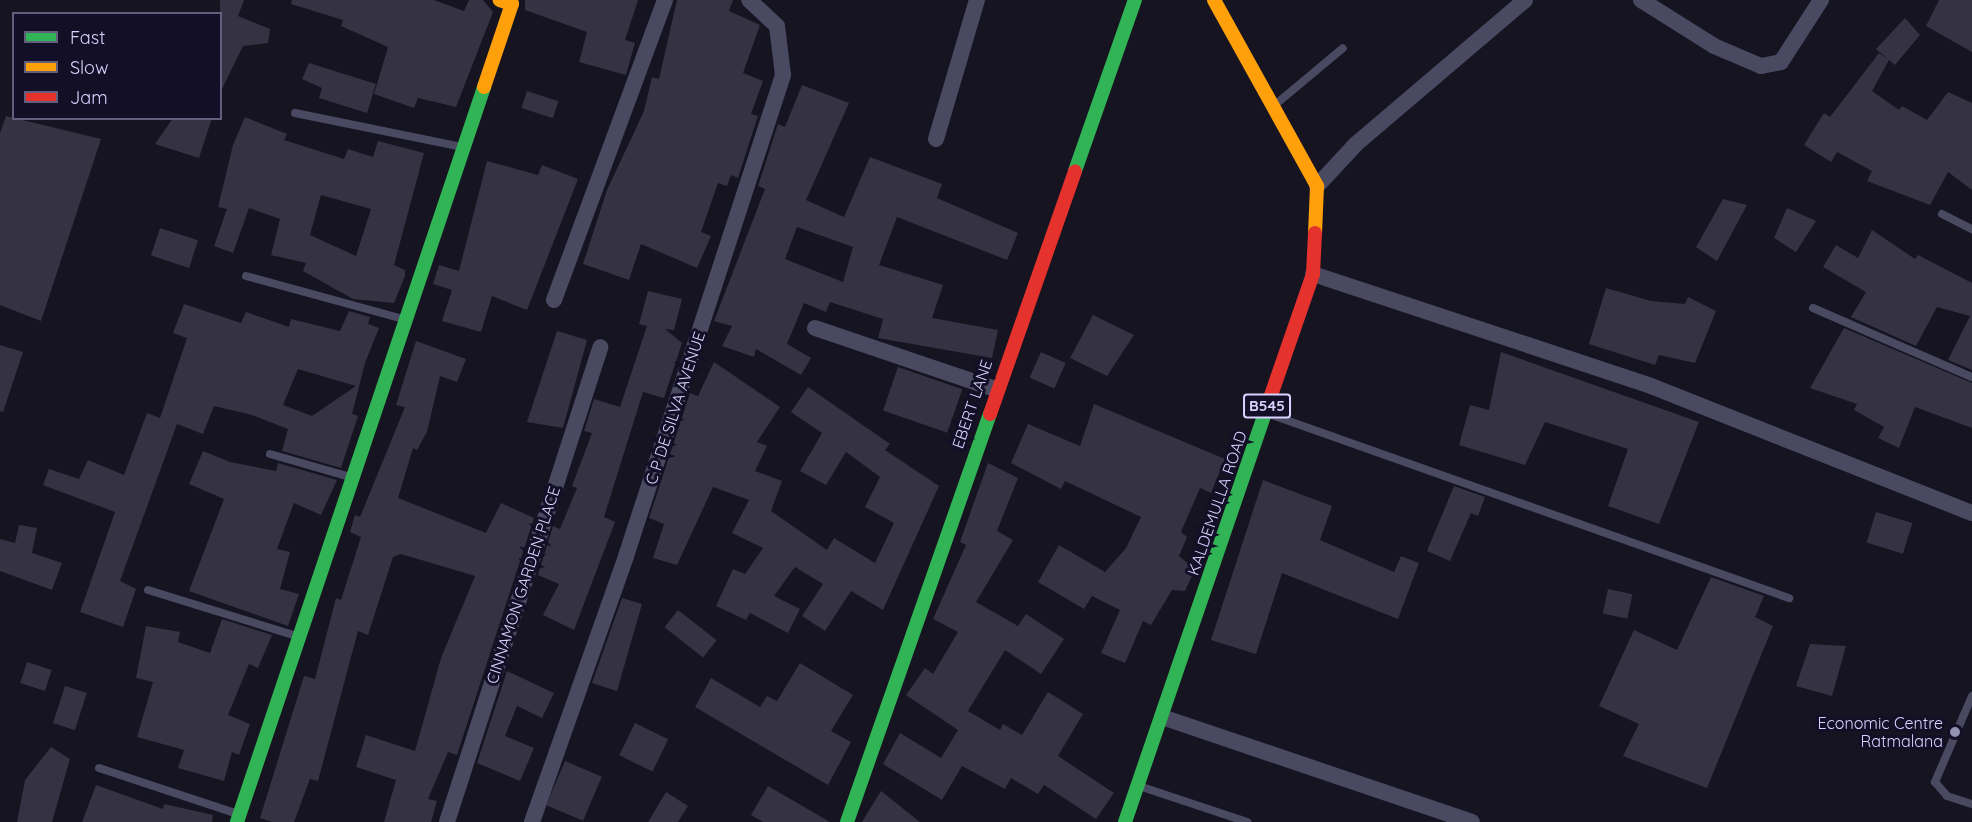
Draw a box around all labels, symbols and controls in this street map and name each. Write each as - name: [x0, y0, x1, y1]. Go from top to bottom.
- legend: [12, 12, 222, 120]
- text: Fast: [70, 26, 105, 49]
- text: Slow: [70, 56, 108, 79]
- text: Jam: [70, 86, 108, 109]
- street label: C P DE SILVA AVENUE: [641, 329, 709, 487]
- street label: EBERT LANE: [948, 357, 996, 451]
- road number: B545: [1243, 394, 1291, 418]
- street label: KALDEMULLA ROAD: [1183, 428, 1251, 578]
- street label: CINNAMON GARDEN PLACE: [482, 484, 564, 686]
- place label: Economic Centre Ratmalana: [1817, 713, 1943, 751]
- marker: Economic Centre Ratmalana: [1948, 725, 1962, 739]

